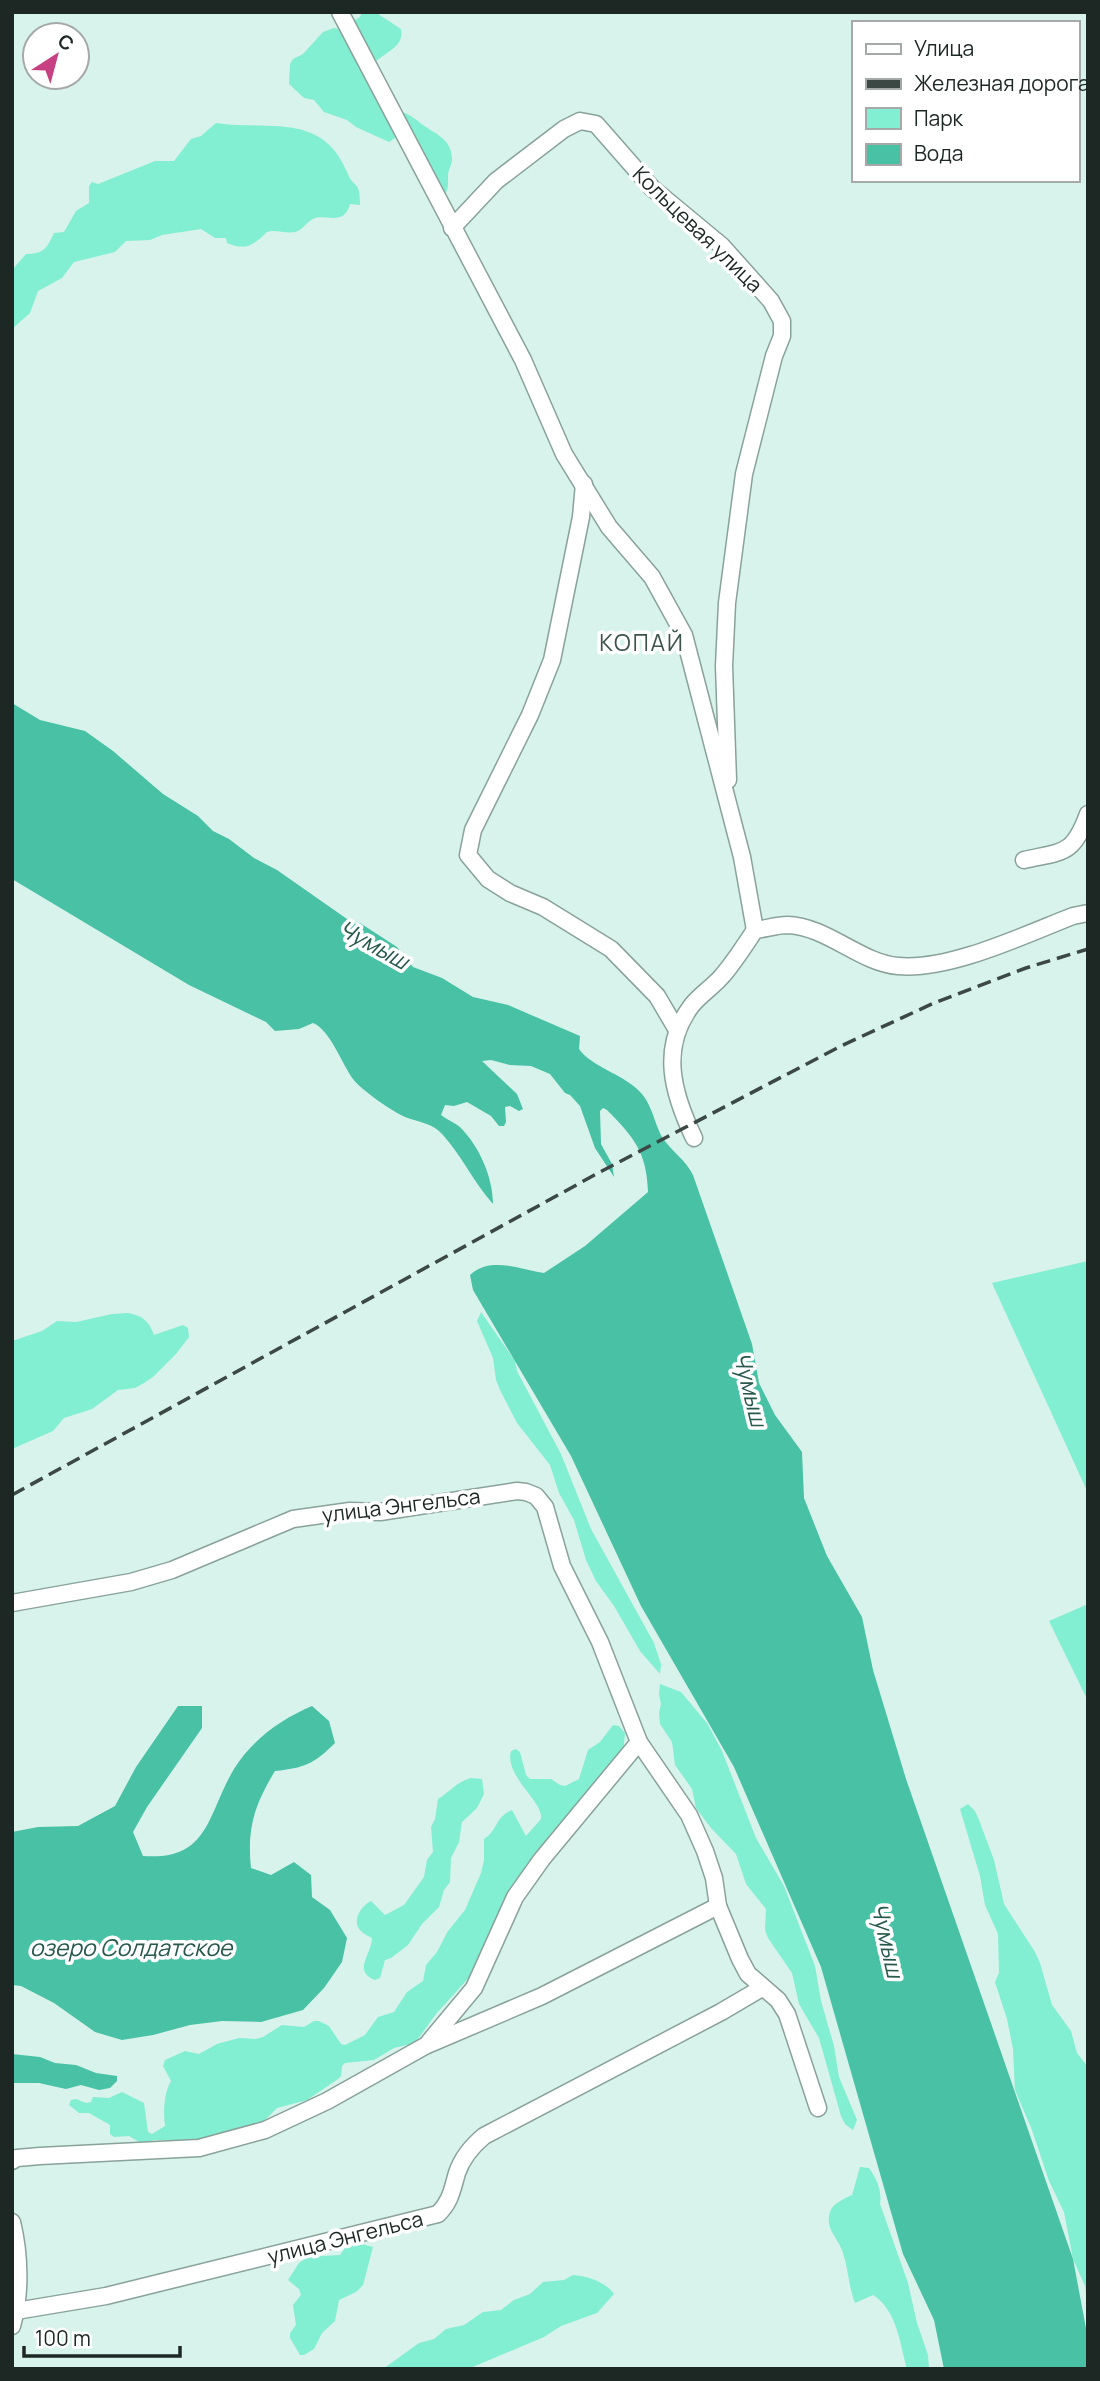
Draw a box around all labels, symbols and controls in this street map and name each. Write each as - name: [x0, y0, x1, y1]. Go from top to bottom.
- north arrow: [21, 21, 91, 91]
- legend: [852, 21, 1079, 182]
- text: С: [53, 28, 79, 57]
- text: Улица: [914, 34, 974, 62]
- text: Железная дорога: [914, 69, 1090, 97]
- text: Парк: [914, 104, 964, 132]
- text: Вода: [914, 139, 964, 167]
- street label: Кольцевая улица: [627, 160, 769, 298]
- district label: КОПАЙ: [599, 626, 685, 658]
- water label: Чумыш: [333, 912, 416, 977]
- water label: Чумыш: [726, 1348, 776, 1431]
- street label: улица Энгельса: [320, 1481, 482, 1529]
- water label: Чумыш: [864, 1899, 912, 1982]
- water label: озеро Солдатское: [30, 1931, 234, 1963]
- street label: улица Энгельса: [264, 2204, 426, 2270]
- scale bar: [24, 2314, 180, 2358]
- text: 100 m: [35, 2324, 91, 2352]

